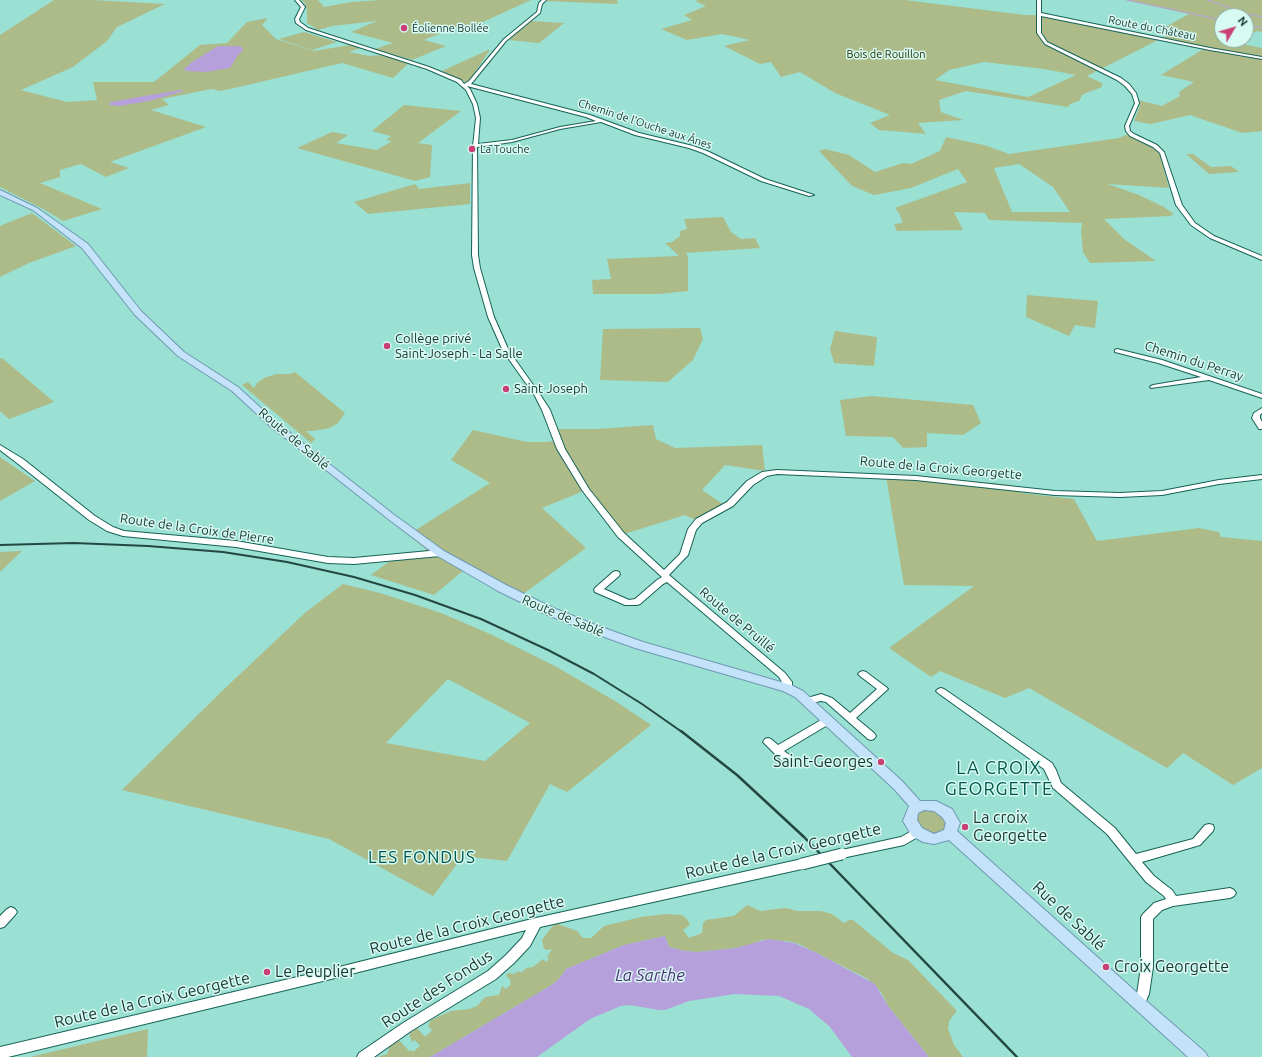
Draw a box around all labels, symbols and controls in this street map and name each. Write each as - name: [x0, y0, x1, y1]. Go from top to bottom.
- north arrow: [1214, 8, 1254, 48]
- street label: Route du Château: [1107, 13, 1197, 43]
- text: N: [1235, 14, 1250, 28]
- place label: Éolienne Bollée: [412, 21, 489, 35]
- marker: Éolienne Bollée: [399, 23, 409, 33]
- park label: Bois de Rouillon: [846, 47, 926, 61]
- street label: Chemin de l'Ouche aux Ânes: [577, 96, 713, 152]
- place label: La Touche: [480, 142, 530, 156]
- marker: La Touche: [467, 144, 477, 154]
- place label: Collège privé Saint-Joseph - La Salle: [395, 331, 523, 362]
- street label: Chemin du Perray: [1143, 338, 1245, 384]
- marker: Collège privé Saint-Joseph - La Salle: [382, 341, 392, 351]
- place label: Saint Joseph: [514, 381, 588, 397]
- marker: Saint Joseph: [501, 384, 511, 394]
- street label: Route de Sablé: [255, 405, 333, 473]
- street label: Route de la Croix Georgette: [859, 453, 1023, 483]
- street label: Route de la Croix de Pierre: [119, 510, 275, 548]
- street label: Route de Pruillé: [696, 584, 778, 656]
- street label: Route de Sablé: [520, 592, 606, 640]
- place label: Saint-Georges: [773, 752, 873, 772]
- marker: Saint-Georges: [876, 757, 886, 767]
- district label: LA CROIX GEORGETTE: [945, 757, 1053, 800]
- place label: La croix Georgette: [973, 808, 1047, 846]
- street label: Route de la Croix Georgette: [683, 819, 883, 883]
- marker: La croix Georgette: [960, 822, 970, 832]
- district label: LES FONDUS: [368, 847, 476, 867]
- street label: Rue de Sablé: [1029, 877, 1109, 955]
- street label: Route de la Croix Georgette: [368, 891, 566, 959]
- street label: Route des Fondus: [378, 946, 496, 1032]
- place label: Croix Georgette: [1114, 957, 1229, 977]
- place label: Le Peuplier: [275, 962, 355, 982]
- marker: Croix Georgette: [1101, 962, 1111, 972]
- water label: La Sarthe: [615, 965, 685, 985]
- marker: Le Peuplier: [262, 967, 272, 977]
- street label: Route de la Croix Georgette: [52, 968, 252, 1032]

